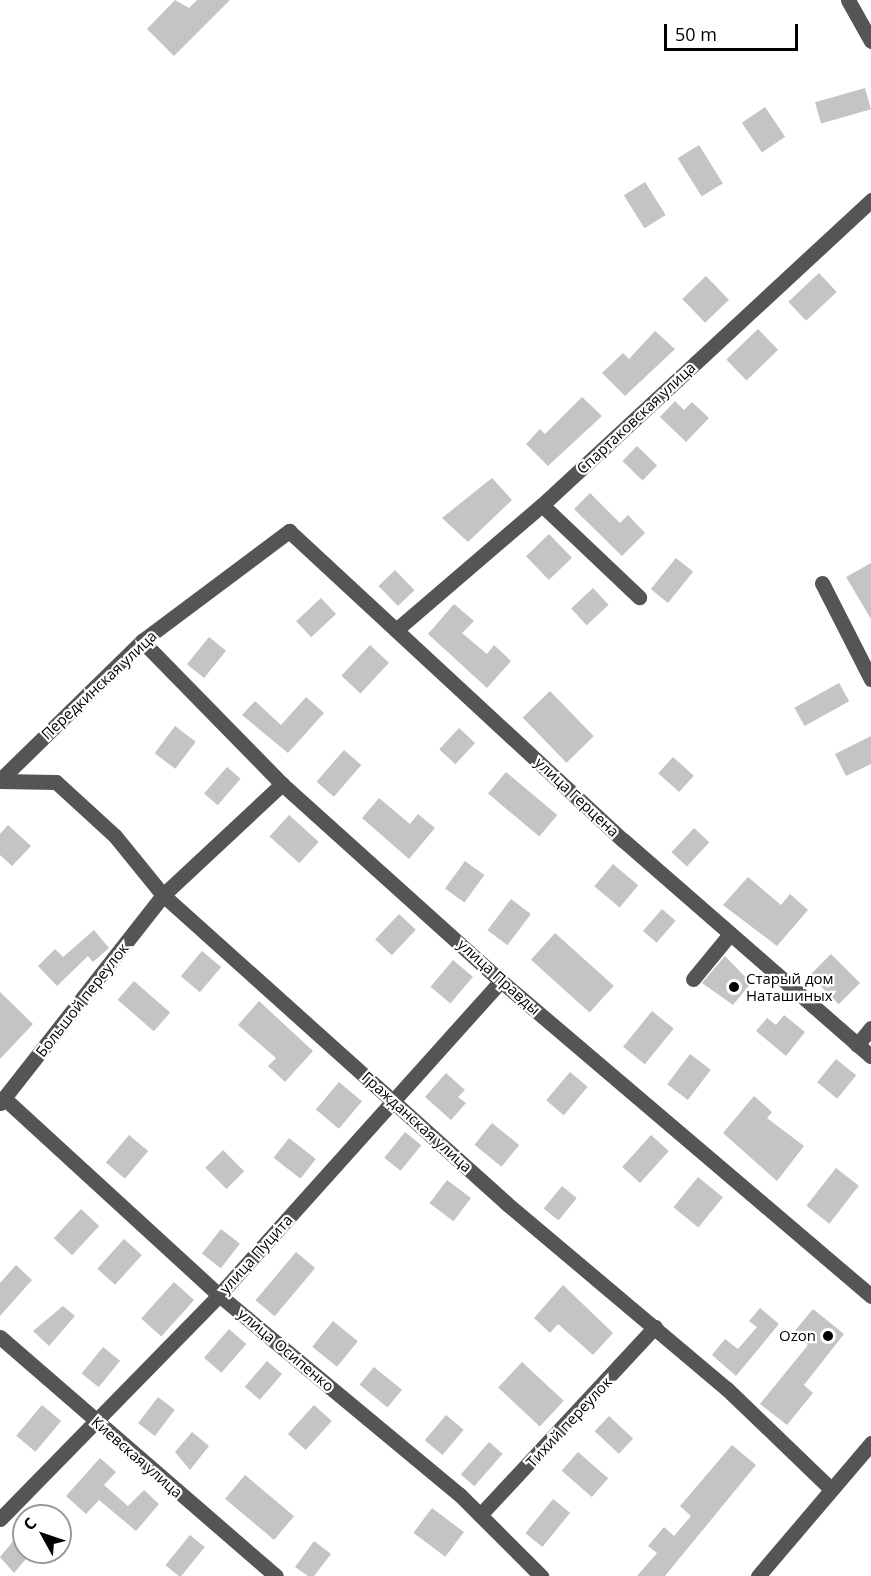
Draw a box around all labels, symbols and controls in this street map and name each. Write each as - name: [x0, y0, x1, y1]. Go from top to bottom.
- scale bar: [667, 12, 800, 50]
- text: 50 m: [675, 22, 717, 46]
- street label: Спартаковская улица: [573, 358, 699, 478]
- street label: Передкинская улица: [38, 627, 160, 743]
- street label: улица Герцена: [531, 753, 623, 841]
- street label: улица Правды: [454, 935, 544, 1019]
- street label: Большой переулок: [32, 939, 132, 1061]
- place label: Старый дом Наташиных: [746, 969, 834, 1004]
- marker: Старый дом Наташиных: [727, 980, 741, 994]
- street label: Гражданская улица: [358, 1068, 476, 1176]
- street label: улица Пуцита: [216, 1211, 296, 1297]
- street label: улица Осипенко: [234, 1305, 338, 1395]
- place label: Ozon: [779, 1327, 816, 1345]
- marker: Ozon: [821, 1329, 835, 1343]
- street label: Тихий переулок: [523, 1373, 615, 1471]
- street label: Киевская улица: [88, 1413, 186, 1501]
- north arrow: [12, 1504, 72, 1564]
- text: С: [18, 1513, 41, 1535]

